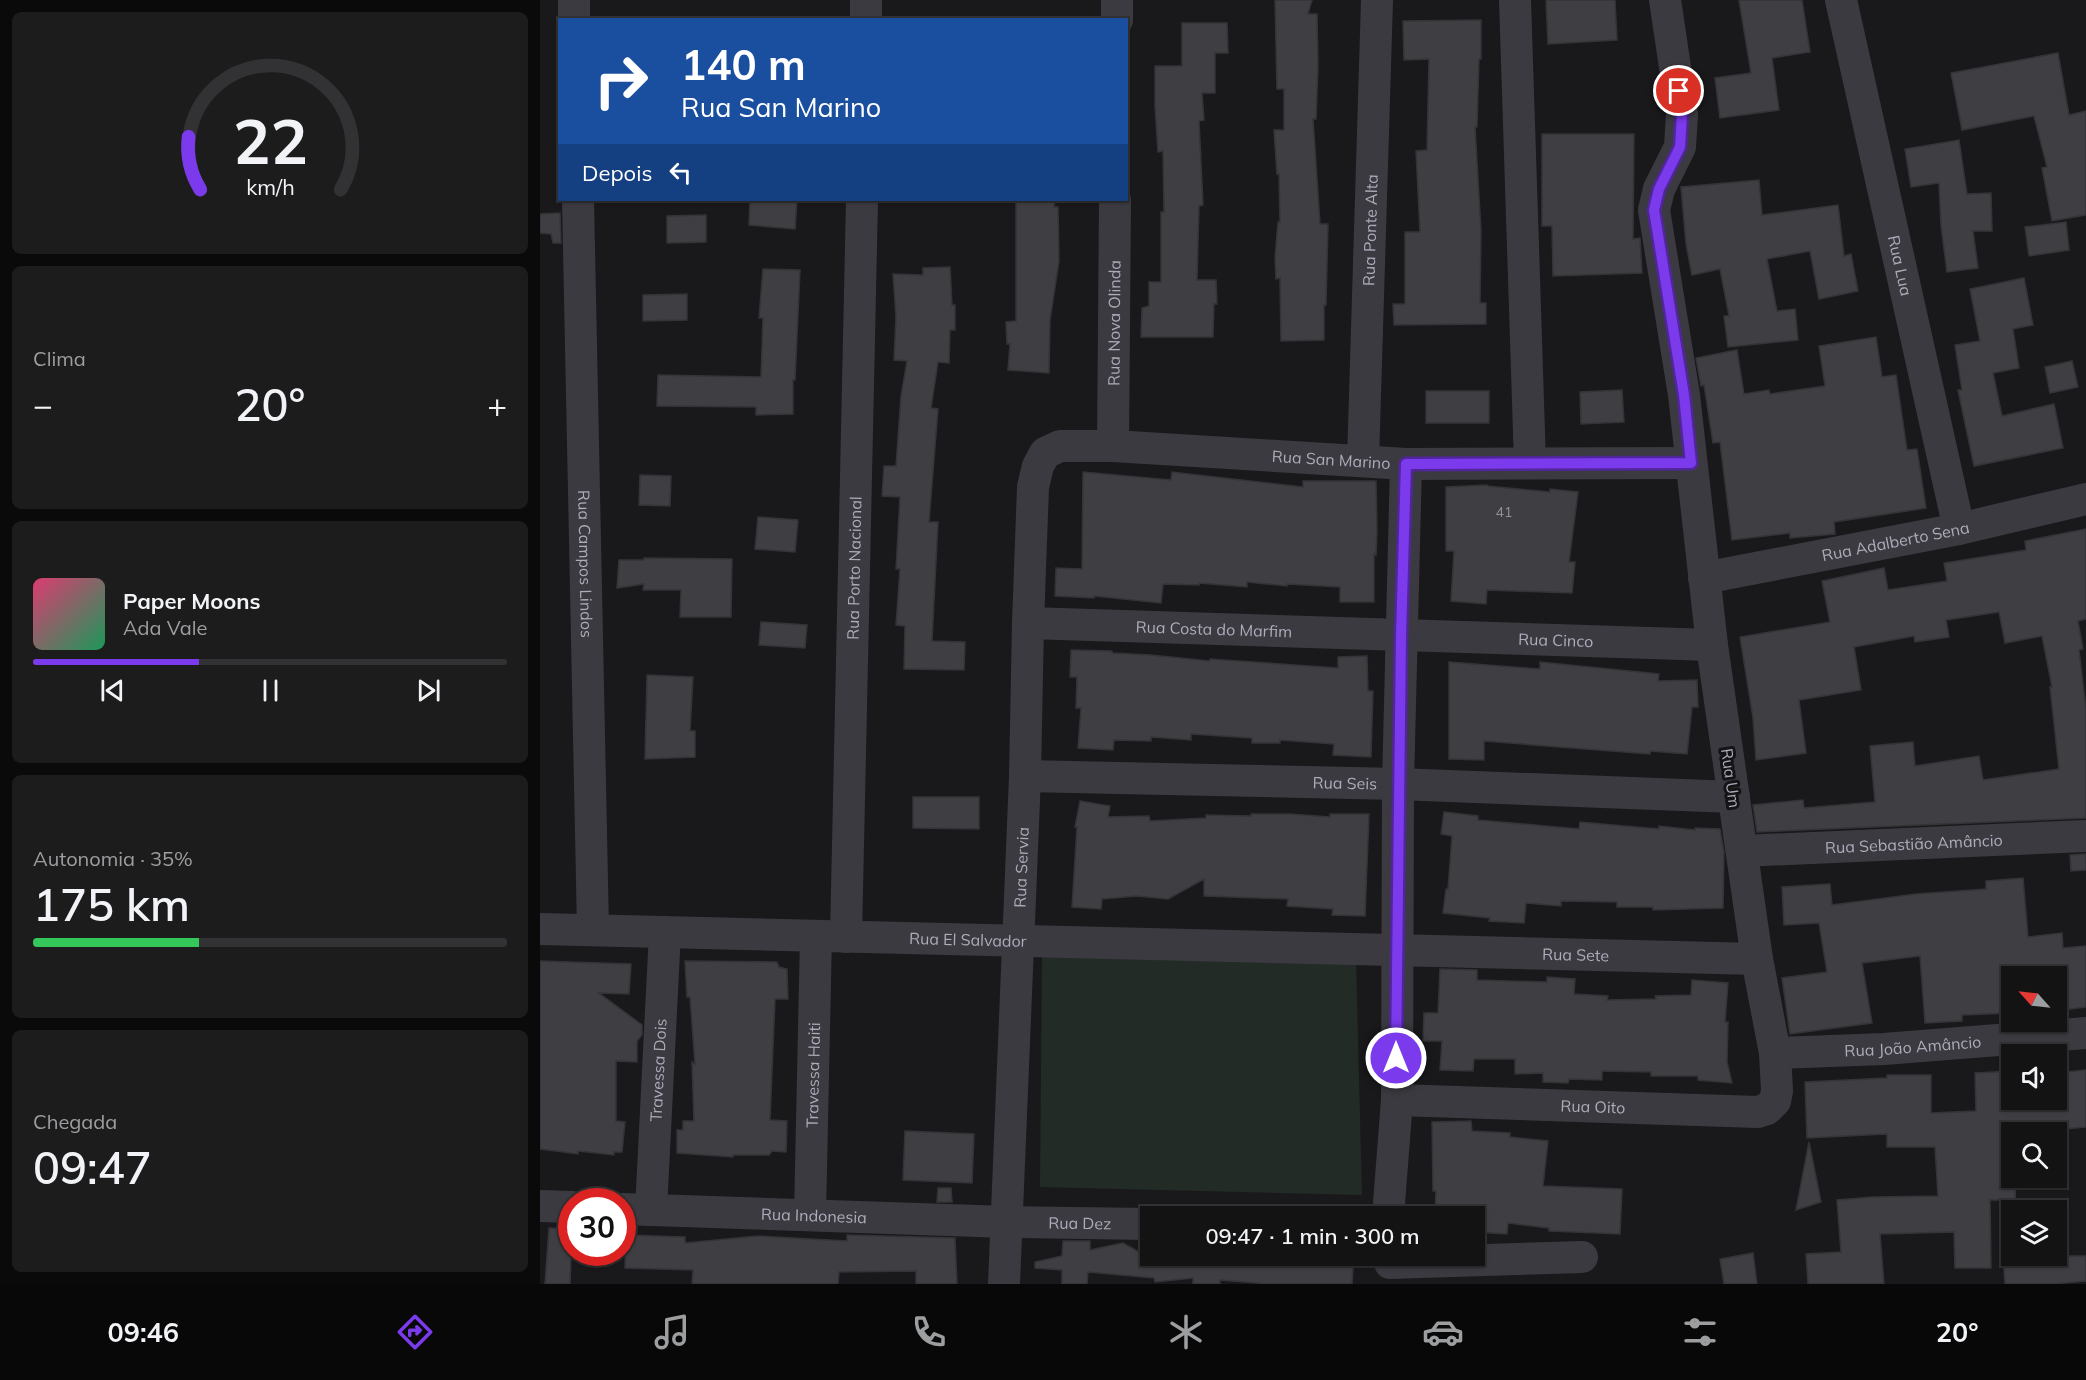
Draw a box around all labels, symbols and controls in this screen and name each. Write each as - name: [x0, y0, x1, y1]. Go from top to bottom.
- text: 140 m: [681, 38, 806, 91]
- icon: right: [582, 42, 660, 120]
- pin: [1653, 65, 1704, 116]
- icon: arrive: [1662, 74, 1695, 107]
- text: Rua San Marino: [681, 90, 881, 124]
- text: 22: [233, 101, 307, 180]
- icon: left: [664, 156, 697, 189]
- text: Depois: [582, 159, 652, 187]
- text: km/h: [246, 174, 294, 201]
- street label: Rua Ponte Alta: [1358, 174, 1382, 286]
- street label: Rua Lua: [1884, 233, 1917, 298]
- street label: Rua Nova Olinda: [1103, 260, 1125, 386]
- text: Clima: [33, 346, 86, 371]
- text: 20°: [235, 376, 305, 432]
- text: −: [33, 384, 53, 425]
- text: +: [487, 384, 507, 425]
- street label: Rua San Marino: [1271, 446, 1391, 473]
- street label: Rua Campos Lindos: [574, 490, 597, 638]
- street label: Rua Porto Nacional: [842, 496, 866, 640]
- house number: 41: [1496, 503, 1512, 521]
- street label: Rua Adalberto Sena: [1820, 517, 1971, 565]
- text: Paper Moons: [123, 587, 261, 615]
- text: Ada Vale: [123, 615, 207, 640]
- street label: Rua Costa do Marfim: [1135, 616, 1293, 641]
- street label: Rua Cinco: [1518, 629, 1594, 651]
- icon: previous: [96, 674, 129, 707]
- icon: pause: [254, 674, 287, 707]
- icon: next: [412, 674, 445, 707]
- street label: Rua Um: [1717, 747, 1745, 809]
- street label: Rua Seis: [1312, 772, 1377, 794]
- street label: Rua Servia: [1010, 826, 1033, 908]
- street label: Rua Sebastião Amâncio: [1825, 830, 2003, 857]
- text: Autonomia · 35%: [33, 846, 193, 871]
- text: 175 km: [33, 876, 190, 932]
- street label: Rua El Salvador: [909, 928, 1027, 951]
- street label: Rua Sete: [1542, 944, 1609, 965]
- north arrow: [2001, 966, 2067, 1032]
- map controls: [2001, 966, 2067, 1266]
- street label: Travessa Dois: [645, 1018, 671, 1122]
- street label: Travessa Haiti: [802, 1022, 824, 1128]
- position arrow: [1364, 1026, 1428, 1090]
- street label: Rua João Amâncio: [1844, 1031, 1982, 1060]
- button: sound: [2001, 1044, 2067, 1110]
- street label: Rua Oito: [1560, 1095, 1626, 1118]
- text: Chegada: [33, 1109, 117, 1134]
- button: search: [2001, 1122, 2067, 1188]
- text: 09:47: [33, 1139, 152, 1195]
- speed limit sign: 30: [558, 1188, 636, 1266]
- button: layers: [2001, 1200, 2067, 1266]
- street label: Rua Indonesia: [761, 1204, 867, 1227]
- street label: Rua Dez: [1048, 1213, 1111, 1233]
- text: 09:47 · 1 min · 300 m: [1205, 1222, 1420, 1250]
- icon: directions: [394, 1311, 436, 1353]
- icon: music: [651, 1311, 693, 1353]
- icon: phone: [908, 1311, 950, 1353]
- icon: climate: [1165, 1311, 1207, 1353]
- icon: car: [1422, 1311, 1464, 1353]
- icon: filters: [1679, 1311, 1721, 1353]
- text: 09:46: [107, 1315, 179, 1349]
- text: 20°: [1936, 1315, 1978, 1349]

